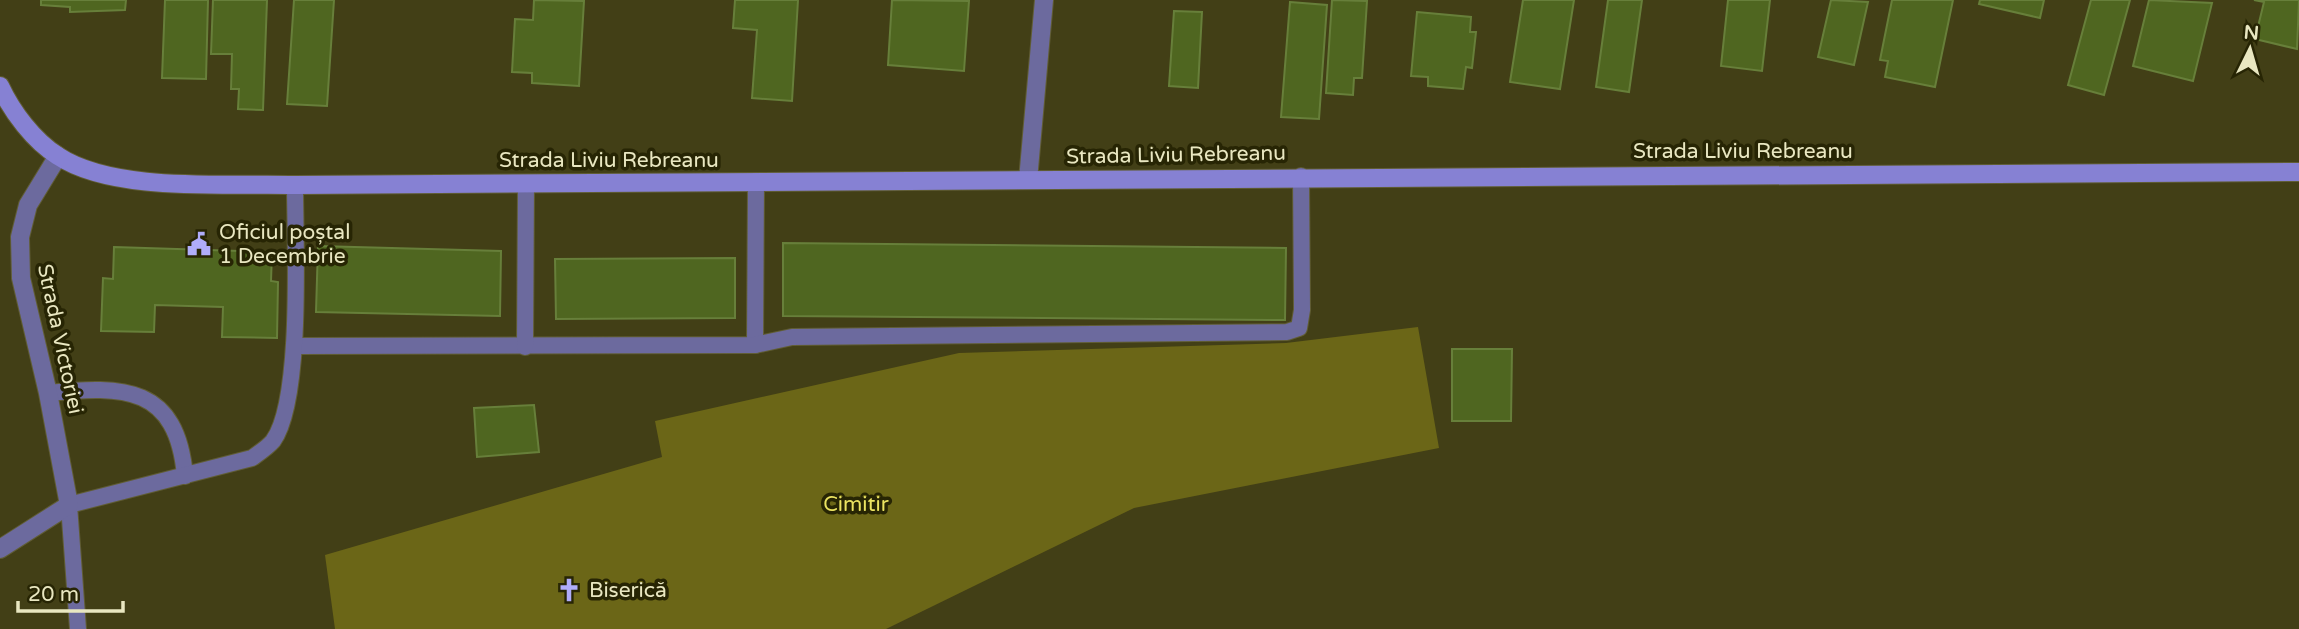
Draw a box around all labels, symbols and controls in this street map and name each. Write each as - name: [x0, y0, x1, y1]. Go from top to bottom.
- north arrow: [2215, 14, 2285, 84]
- text: N: [2243, 21, 2260, 45]
- street label: Strada Liviu Rebreanu: [1633, 139, 1853, 164]
- street label: Strada Liviu Rebreanu: [1066, 141, 1286, 169]
- street label: Strada Liviu Rebreanu: [499, 148, 719, 173]
- place label: Oficiul poștal 1 Decembrie: [219, 220, 350, 269]
- public building icon: Oficiul poștal 1 Decembrie: [185, 230, 213, 258]
- street label: Strada Victoriei: [32, 262, 88, 416]
- park label: Cimitir: [823, 492, 889, 517]
- scale bar: [18, 570, 122, 614]
- church icon: Biserică: [555, 576, 583, 604]
- place label: Biserică: [589, 578, 667, 603]
- text: 20 m: [28, 582, 79, 607]

